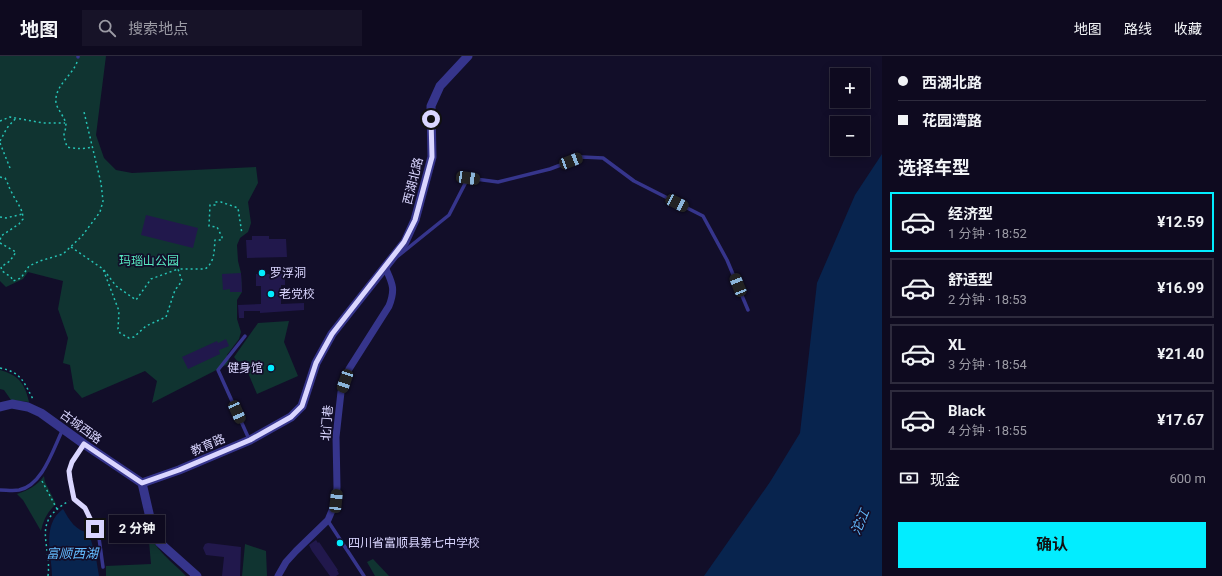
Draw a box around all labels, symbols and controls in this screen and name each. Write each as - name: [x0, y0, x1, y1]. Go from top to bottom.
- search box: [82, 10, 362, 46]
- icon: search: [96, 17, 118, 39]
- text: 地图: [20, 18, 58, 41]
- text: 搜索地点: [128, 20, 188, 38]
- text: 地图: [1074, 21, 1102, 37]
- text: 路线: [1124, 21, 1152, 37]
- text: 收藏: [1174, 21, 1202, 37]
- map controls: [830, 68, 870, 156]
- button: +: [830, 68, 870, 108]
- text: 西湖北路: [922, 74, 982, 92]
- route start: [422, 110, 440, 128]
- text: 花园湾路: [922, 112, 982, 130]
- button: −: [830, 116, 870, 156]
- car: [558, 151, 584, 171]
- street label: 西湖北路: [400, 156, 426, 206]
- text: 选择车型: [898, 157, 970, 178]
- car: [455, 170, 481, 186]
- car: [664, 192, 690, 214]
- icon: car: [900, 204, 936, 240]
- text: 经济型: [948, 205, 993, 223]
- text: ¥12.59: [1157, 213, 1204, 231]
- text: 1 分钟 · 18:52: [948, 226, 1027, 241]
- park label: 玛瑙山公园: [119, 254, 179, 268]
- place label: 罗浮洞: [270, 266, 306, 280]
- marker: 罗浮洞: [257, 268, 267, 278]
- icon: car: [900, 270, 936, 306]
- text: 舒适型: [948, 271, 993, 289]
- car: [728, 272, 748, 298]
- text: ¥16.99: [1157, 279, 1204, 297]
- place label: 老党校: [279, 287, 315, 301]
- marker: 老党校: [266, 289, 276, 299]
- text: 2 分钟 · 18:53: [948, 292, 1027, 307]
- icon: car: [900, 336, 936, 372]
- text: XL: [948, 336, 966, 354]
- text: ¥21.40: [1157, 345, 1204, 363]
- text: 3 分钟 · 18:54: [948, 357, 1027, 372]
- place label: 健身馆: [227, 361, 263, 375]
- marker: 健身馆: [266, 363, 276, 373]
- car: [335, 368, 355, 394]
- car: [227, 399, 247, 425]
- icon: car: [900, 402, 936, 438]
- text: Black: [948, 402, 985, 420]
- street label: 北门巷: [319, 405, 335, 441]
- street label: 古城西路: [57, 407, 105, 447]
- text: ¥17.67: [1157, 411, 1204, 429]
- text: 4 分钟 · 18:55: [948, 423, 1027, 438]
- street label: 教育路: [189, 432, 227, 458]
- icon: cash: [898, 467, 920, 489]
- text: 现金: [930, 471, 960, 489]
- text: 600 m: [1169, 471, 1206, 486]
- car: [329, 488, 343, 514]
- water label: 沱江: [848, 505, 873, 537]
- callout: 2 分钟: [109, 515, 165, 543]
- route end: [86, 520, 104, 538]
- text: 2 分钟: [119, 521, 155, 536]
- button: 确认: [898, 522, 1206, 568]
- place label: 四川省富顺县第七中学校: [348, 536, 480, 550]
- marker: 四川省富顺县第七中学校: [335, 538, 345, 548]
- water label: 富顺西湖: [46, 546, 100, 561]

